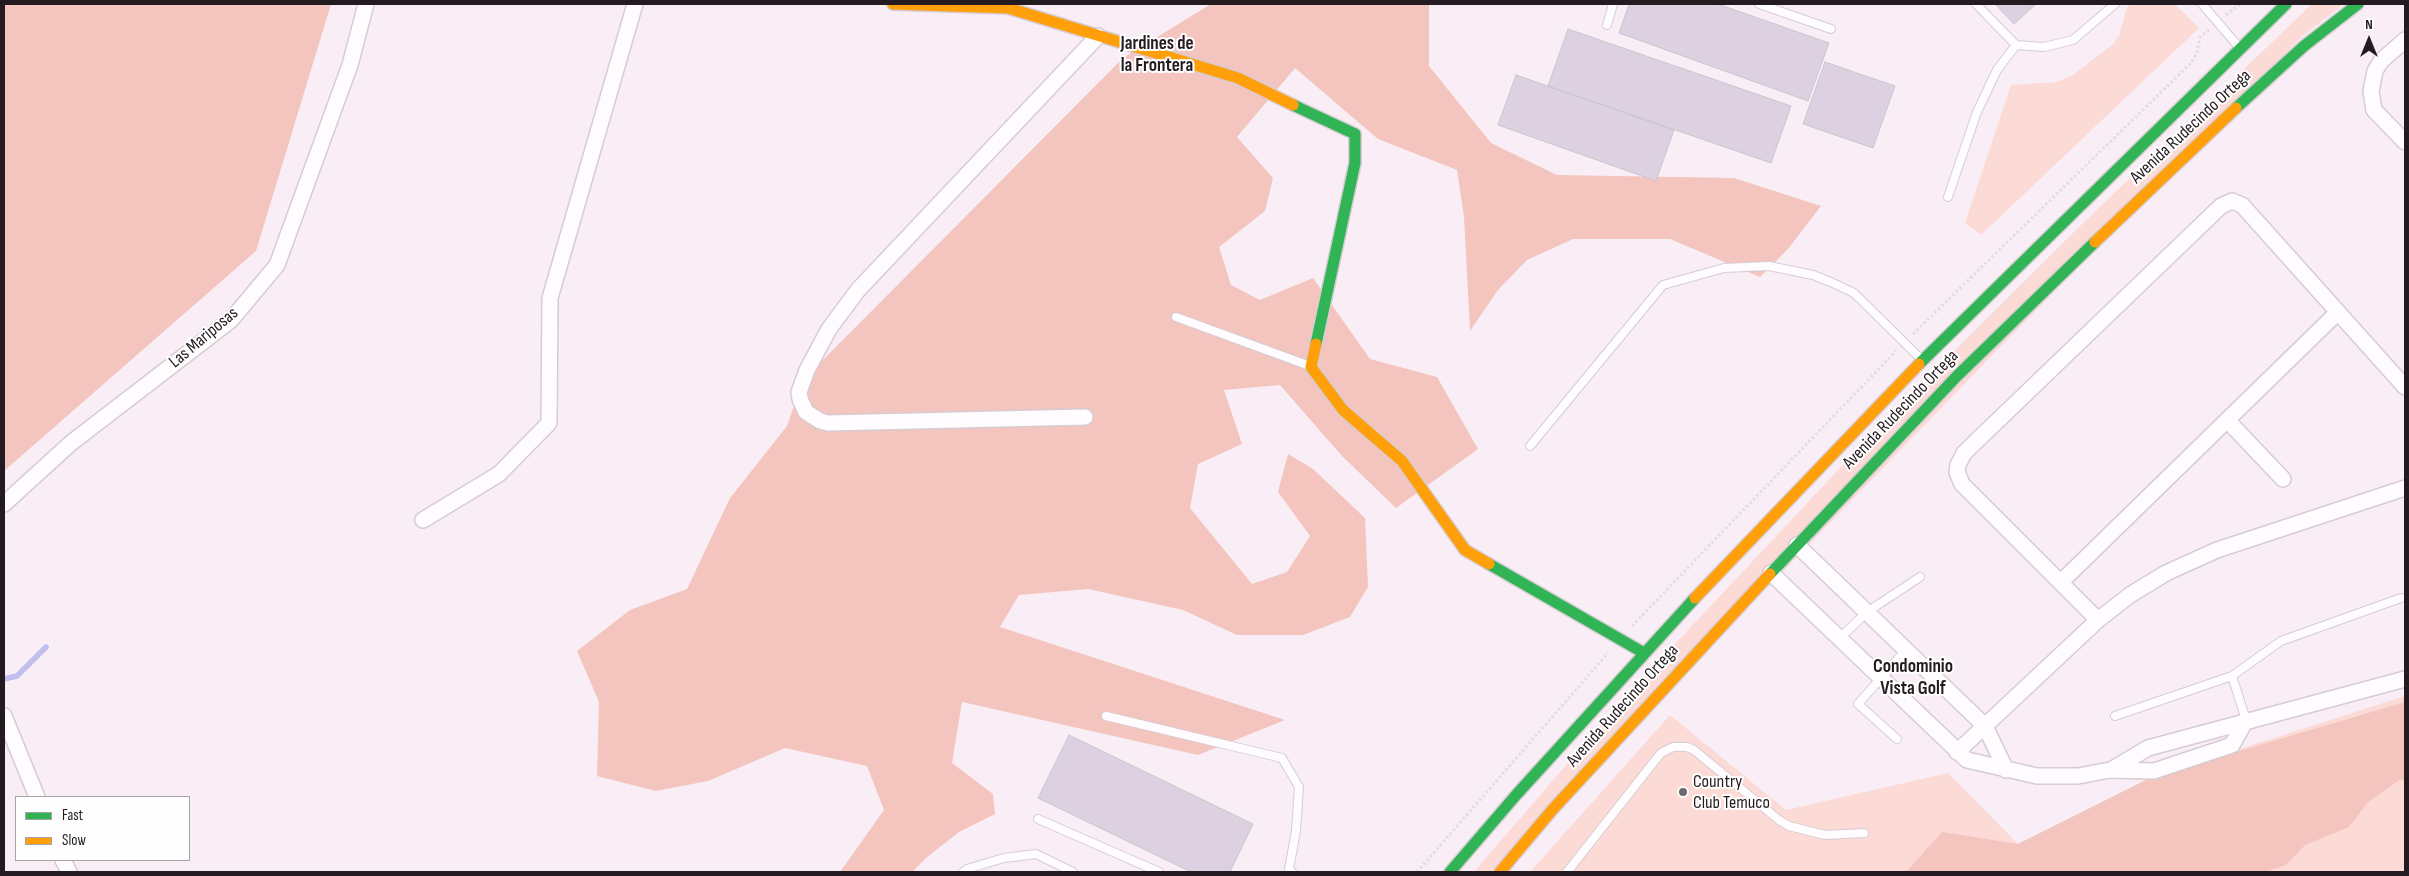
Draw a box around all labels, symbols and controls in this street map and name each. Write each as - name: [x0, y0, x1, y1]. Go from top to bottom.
- north arrow: [2344, 15, 2394, 65]
- text: N: [2365, 16, 2373, 33]
- district label: Jardines de la Frontera: [1120, 33, 1194, 77]
- street label: Avenida Rudecindo Ortega: [2126, 65, 2256, 189]
- street label: Las Mariposas: [165, 303, 243, 373]
- street label: Avenida Rudecindo Ortega: [1839, 346, 1963, 474]
- street label: Avenida Rudecindo Ortega: [1562, 640, 1684, 772]
- district label: Condominio Vista Golf: [1873, 656, 1953, 700]
- place label: Country Club Temuco: [1693, 771, 1770, 814]
- marker: Country Club Temuco: [1677, 786, 1689, 798]
- legend: [15, 796, 190, 861]
- text: Fast: [62, 806, 83, 825]
- text: Slow: [62, 831, 86, 850]

